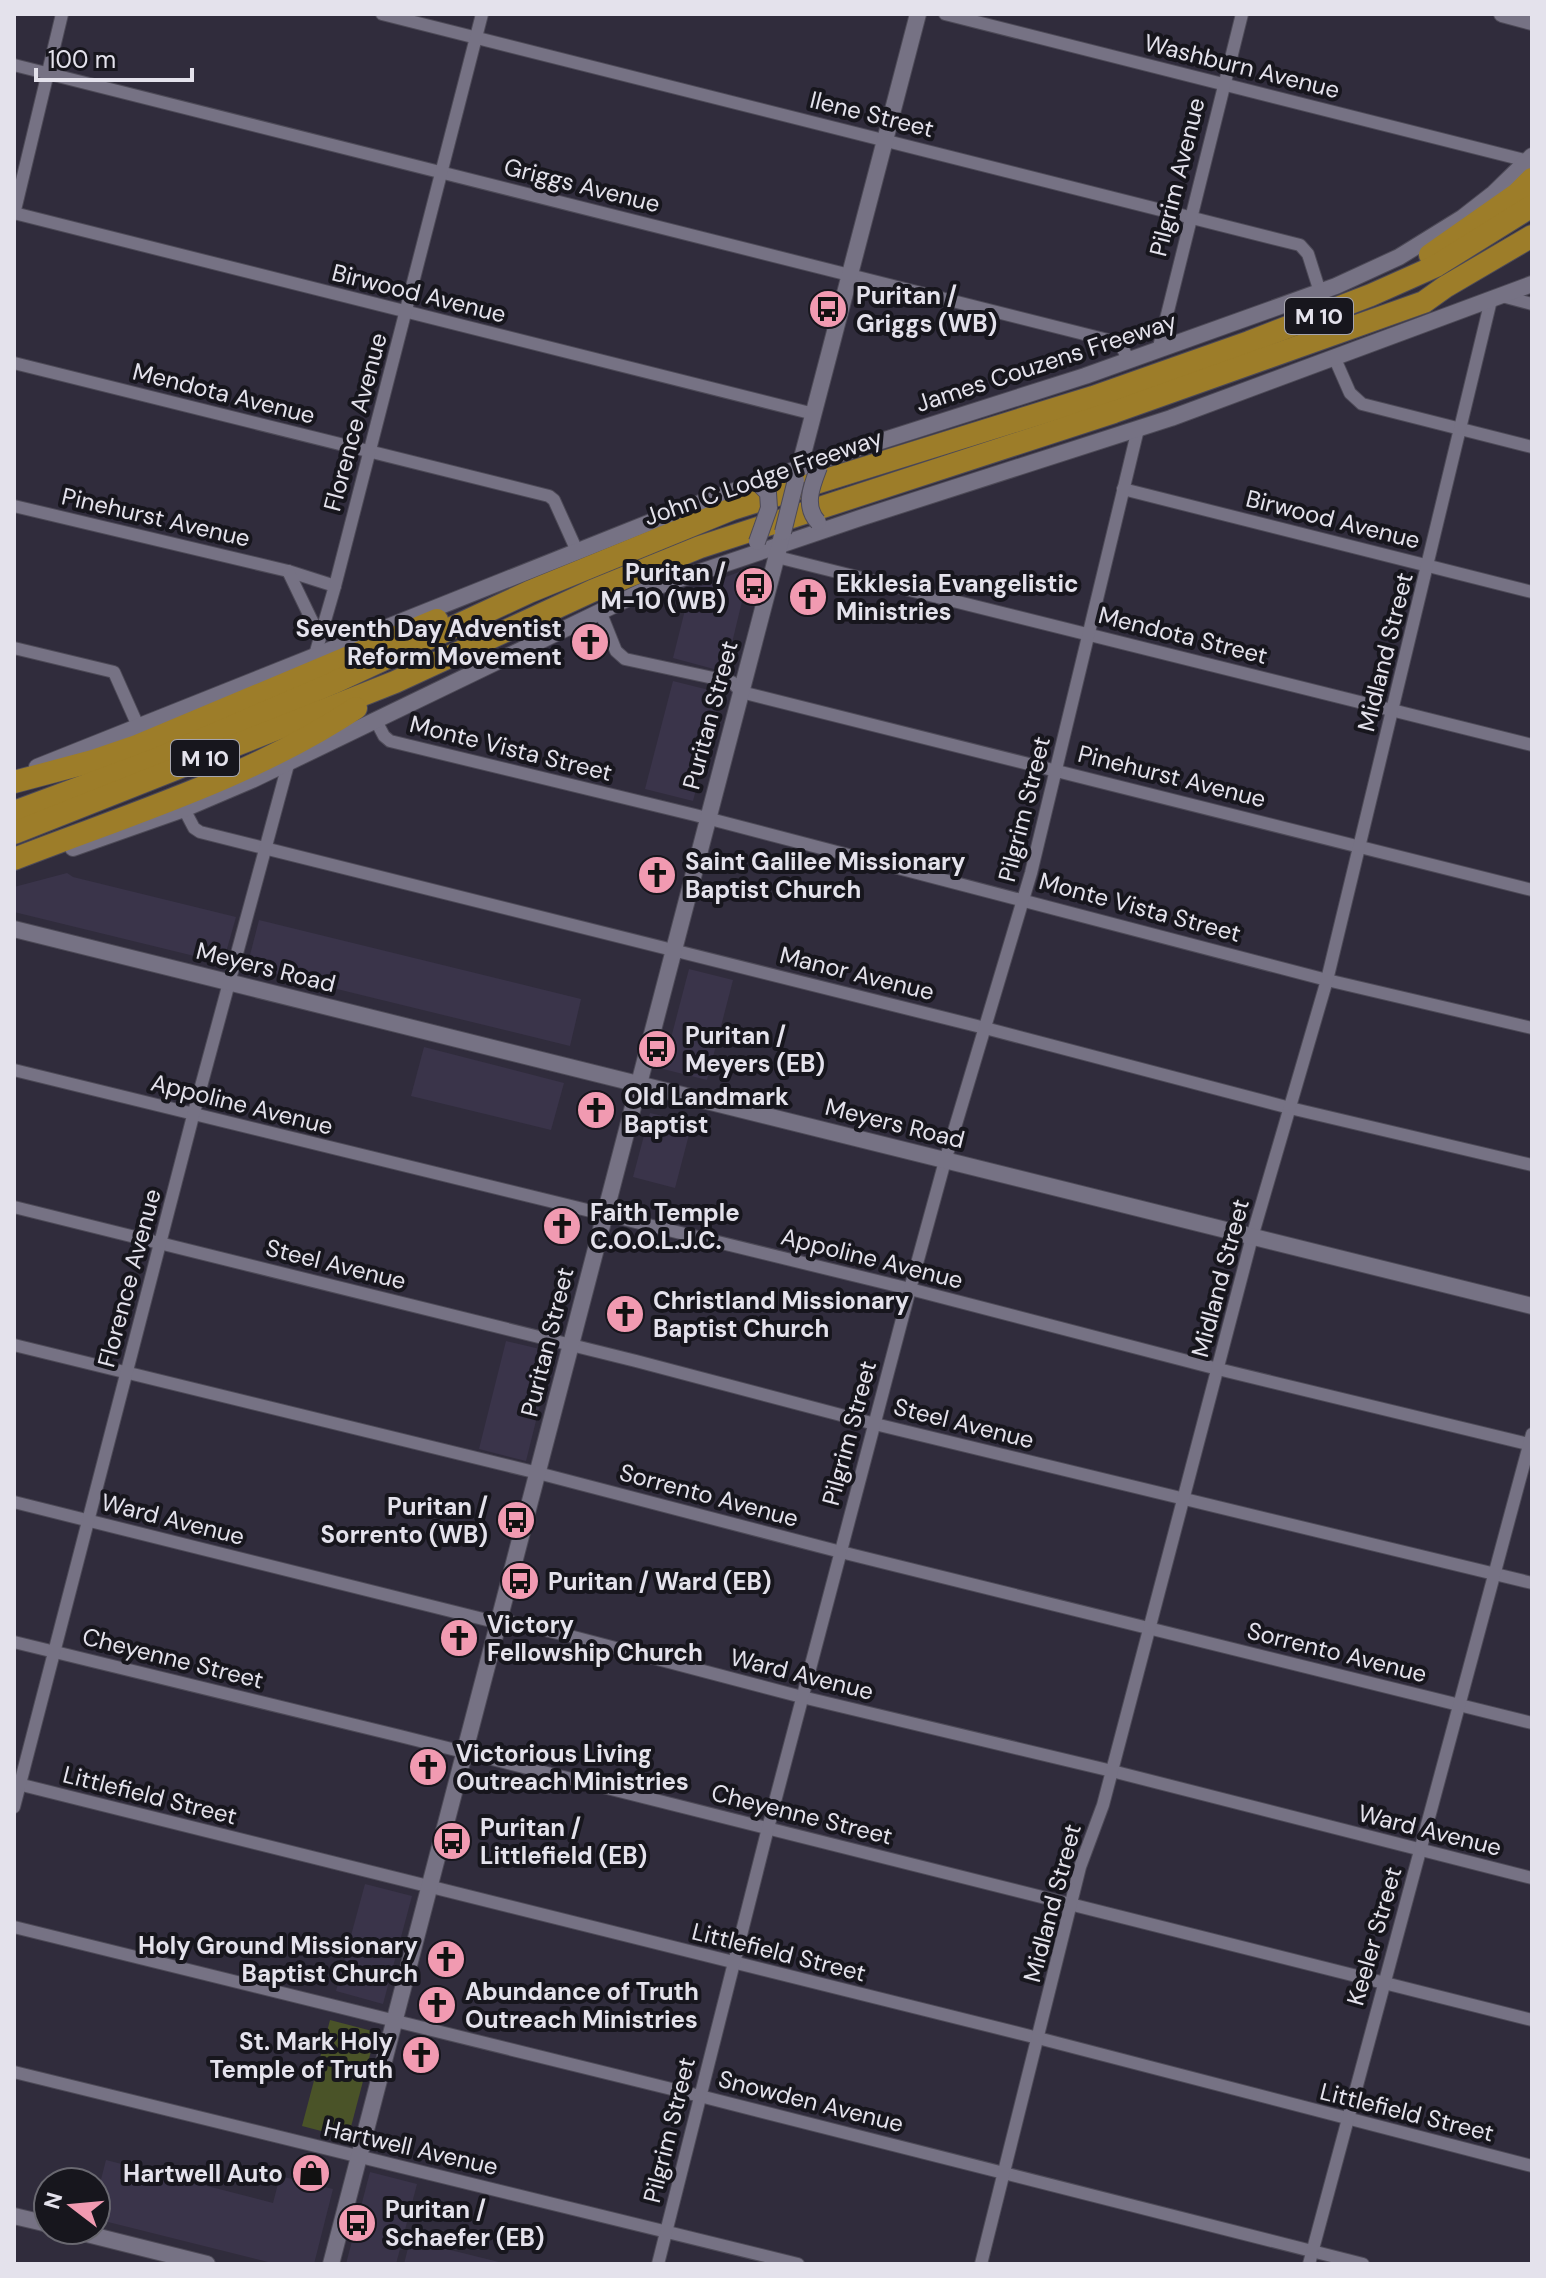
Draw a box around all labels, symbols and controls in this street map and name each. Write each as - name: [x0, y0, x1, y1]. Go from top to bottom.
- street label: Washburn Avenue: [1141, 27, 1343, 105]
- scale bar: [36, 32, 192, 82]
- text: 100 m: [48, 44, 116, 75]
- street label: Ilene Street: [807, 84, 937, 144]
- street label: Pilgrim Avenue: [1142, 94, 1212, 260]
- street label: Griggs Avenue: [501, 151, 663, 219]
- street label: Birwood Avenue: [329, 256, 509, 330]
- place label: Puritan / Griggs (WB): [856, 280, 997, 339]
- bus stop icon: Puritan / Griggs (WB): [807, 288, 849, 330]
- road number: M 10: [1285, 298, 1353, 334]
- street label: James Couzens Freeway: [912, 305, 1180, 419]
- street label: Florence Avenue: [316, 329, 394, 515]
- street label: Mendota Avenue: [130, 355, 318, 431]
- street label: John C Lodge Freeway: [640, 422, 886, 532]
- street label: Pinehurst Avenue: [59, 480, 253, 554]
- street label: Birwood Avenue: [1243, 482, 1423, 556]
- place label: Puritan / M-10 (WB): [600, 557, 726, 616]
- bus stop icon: Puritan / M-10 (WB): [733, 565, 775, 607]
- place label: Ekklesia Evangelistic Ministries: [836, 568, 1079, 627]
- street label: Midland Street: [1350, 569, 1420, 735]
- church icon: Ekklesia Evangelistic Ministries: [787, 576, 829, 618]
- street label: Mendota Street: [1095, 599, 1271, 671]
- place label: Seventh Day Adventist Reform Movement: [295, 613, 562, 672]
- church icon: Seventh Day Adventist Reform Movement: [569, 621, 611, 663]
- street label: Puritan Street: [675, 637, 745, 793]
- street label: Monte Vista Street: [407, 708, 615, 788]
- street label: Pilgrim Street: [991, 733, 1057, 885]
- street label: Pinehurst Avenue: [1075, 738, 1269, 814]
- road number: M 10: [171, 740, 239, 776]
- place label: Saint Galilee Missionary Baptist Church: [685, 846, 966, 905]
- church icon: Saint Galilee Missionary Baptist Church: [636, 854, 678, 896]
- street label: Monte Vista Street: [1036, 865, 1244, 949]
- street label: Meyers Road: [193, 935, 339, 999]
- street label: Manor Avenue: [777, 939, 937, 1007]
- place label: Puritan / Meyers (EB): [685, 1020, 825, 1079]
- bus stop icon: Puritan / Meyers (EB): [636, 1028, 678, 1070]
- street label: Appoline Avenue: [148, 1066, 336, 1142]
- place label: Old Landmark Baptist: [624, 1081, 789, 1140]
- church icon: Old Landmark Baptist: [575, 1089, 617, 1131]
- street label: Meyers Road: [822, 1091, 968, 1155]
- street label: Florence Avenue: [90, 1185, 168, 1371]
- street label: Midland Street: [1184, 1195, 1256, 1361]
- place label: Faith Temple C.O.O.L.J.C.: [590, 1197, 740, 1256]
- church icon: Faith Temple C.O.O.L.J.C.: [541, 1205, 583, 1247]
- street label: Appoline Avenue: [778, 1220, 966, 1296]
- street label: Steel Avenue: [263, 1232, 409, 1296]
- street label: Puritan Street: [513, 1264, 581, 1420]
- place label: Christland Missionary Baptist Church: [653, 1285, 910, 1344]
- church icon: Christland Missionary Baptist Church: [604, 1293, 646, 1335]
- street label: Pilgrim Street: [815, 1357, 883, 1509]
- street label: Steel Avenue: [891, 1391, 1037, 1455]
- street label: Sorrento Avenue: [616, 1456, 802, 1534]
- street label: Ward Avenue: [98, 1486, 248, 1552]
- place label: Puritan / Sorrento (WB): [321, 1491, 488, 1550]
- bus stop icon: Puritan / Sorrento (WB): [495, 1499, 537, 1541]
- bus stop icon: Puritan / Ward (EB): [499, 1560, 541, 1602]
- place label: Puritan / Ward (EB): [548, 1566, 772, 1597]
- place label: Victory Fellowship Church: [487, 1609, 703, 1668]
- street label: Sorrento Avenue: [1244, 1615, 1430, 1689]
- church icon: Victory Fellowship Church: [438, 1617, 480, 1659]
- street label: Cheyenne Street: [79, 1621, 267, 1695]
- street label: Ward Avenue: [727, 1641, 877, 1707]
- place label: Victorious Living Outreach Ministries: [456, 1738, 689, 1797]
- church icon: Victorious Living Outreach Ministries: [407, 1746, 449, 1788]
- street label: Littlefield Street: [60, 1758, 240, 1832]
- street label: Cheyenne Street: [708, 1777, 896, 1851]
- street label: Ward Avenue: [1355, 1797, 1505, 1863]
- place label: Puritan / Littlefield (EB): [480, 1812, 647, 1871]
- bus stop icon: Puritan / Littlefield (EB): [431, 1820, 473, 1862]
- street label: Midland Street: [1016, 1820, 1088, 1986]
- street label: Keeler Street: [1339, 1863, 1409, 2009]
- street label: Littlefield Street: [689, 1915, 869, 1989]
- place label: Holy Ground Missionary Baptist Church: [138, 1930, 418, 1989]
- church icon: Holy Ground Missionary Baptist Church: [425, 1938, 467, 1980]
- place label: Abundance of Truth Outreach Ministries: [465, 1976, 699, 2035]
- church icon: Abundance of Truth Outreach Ministries: [416, 1984, 458, 2026]
- place label: St. Mark Holy Temple of Truth: [209, 2026, 393, 2085]
- church icon: St. Mark Holy Temple of Truth: [400, 2034, 442, 2076]
- street label: Pilgrim Street: [636, 2054, 702, 2206]
- street label: Snowden Avenue: [715, 2063, 907, 2139]
- street label: Littlefield Street: [1317, 2075, 1497, 2149]
- street label: Hartwell Avenue: [321, 2112, 501, 2182]
- shop icon: Hartwell Auto: [290, 2152, 332, 2194]
- place label: Hartwell Auto: [123, 2158, 283, 2189]
- north arrow: [32, 2166, 112, 2246]
- text: N: [37, 2189, 69, 2212]
- place label: Puritan / Schaefer (EB): [385, 2194, 544, 2253]
- bus stop icon: Puritan / Schaefer (EB): [336, 2202, 378, 2244]

